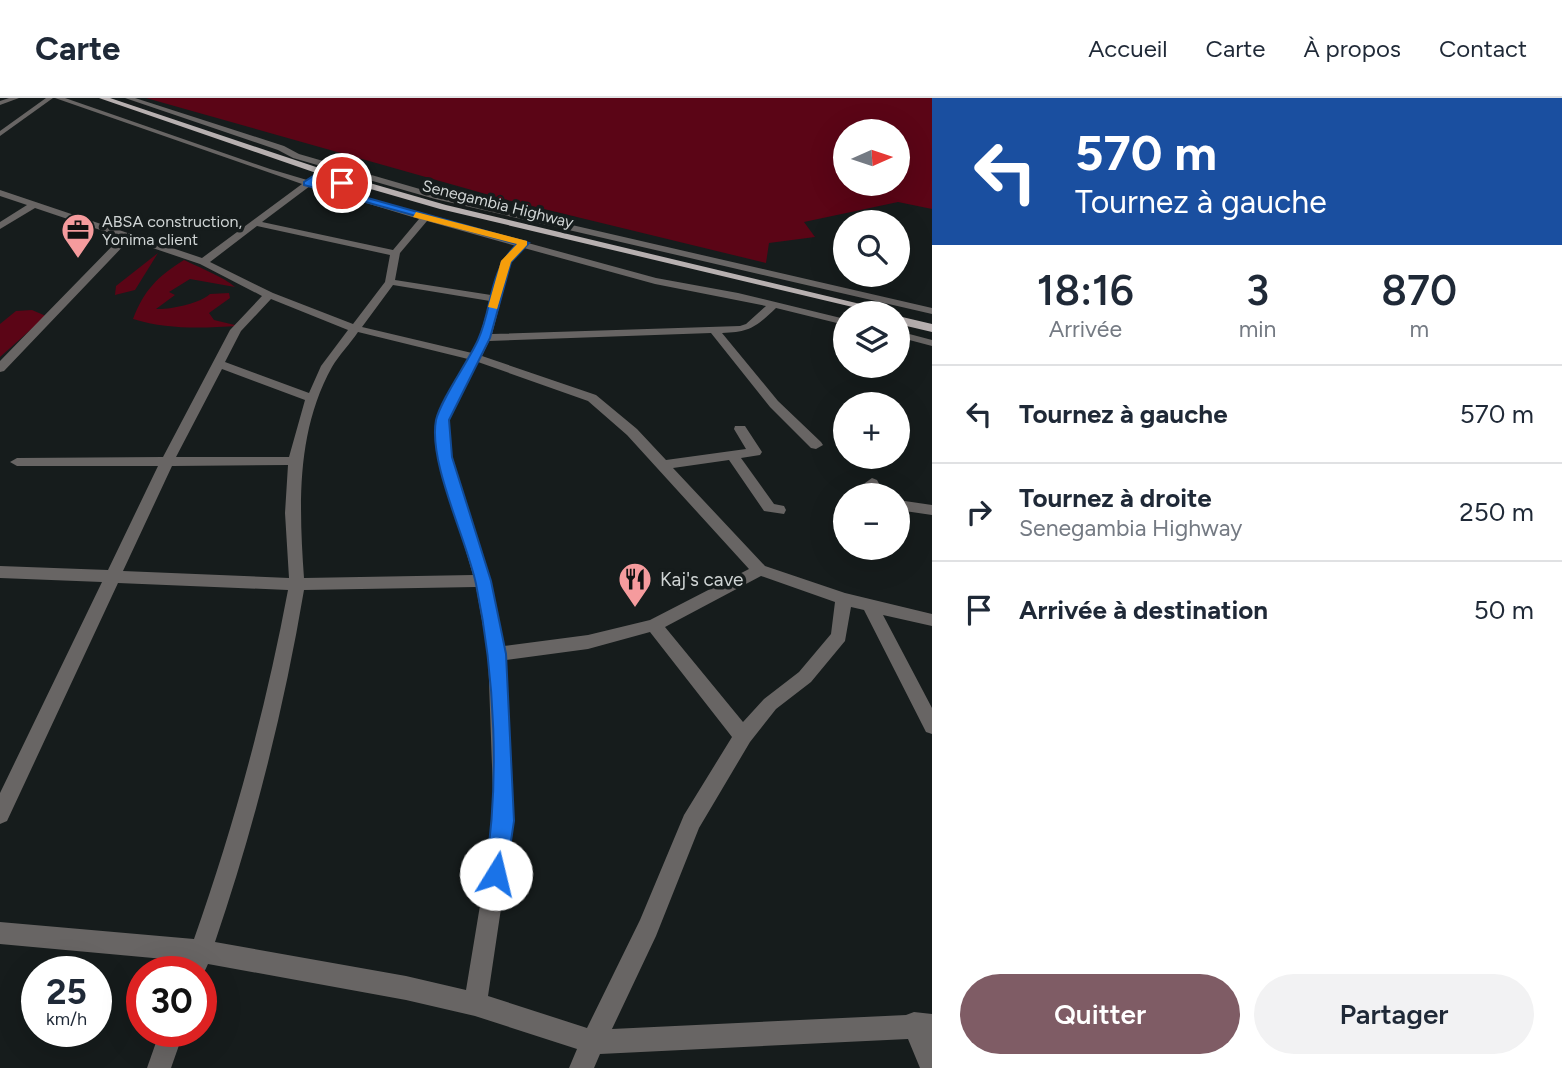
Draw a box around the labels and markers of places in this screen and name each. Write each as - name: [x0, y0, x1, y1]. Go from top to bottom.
- pin: [312, 153, 372, 213]
- office icon: ABSA construction, Yonima client: [59, 211, 97, 260]
- place label: ABSA construction, Yonima client: [102, 212, 242, 249]
- restaurant icon: Kaj's cave: [616, 560, 654, 609]
- place label: Kaj's cave: [660, 568, 743, 591]

